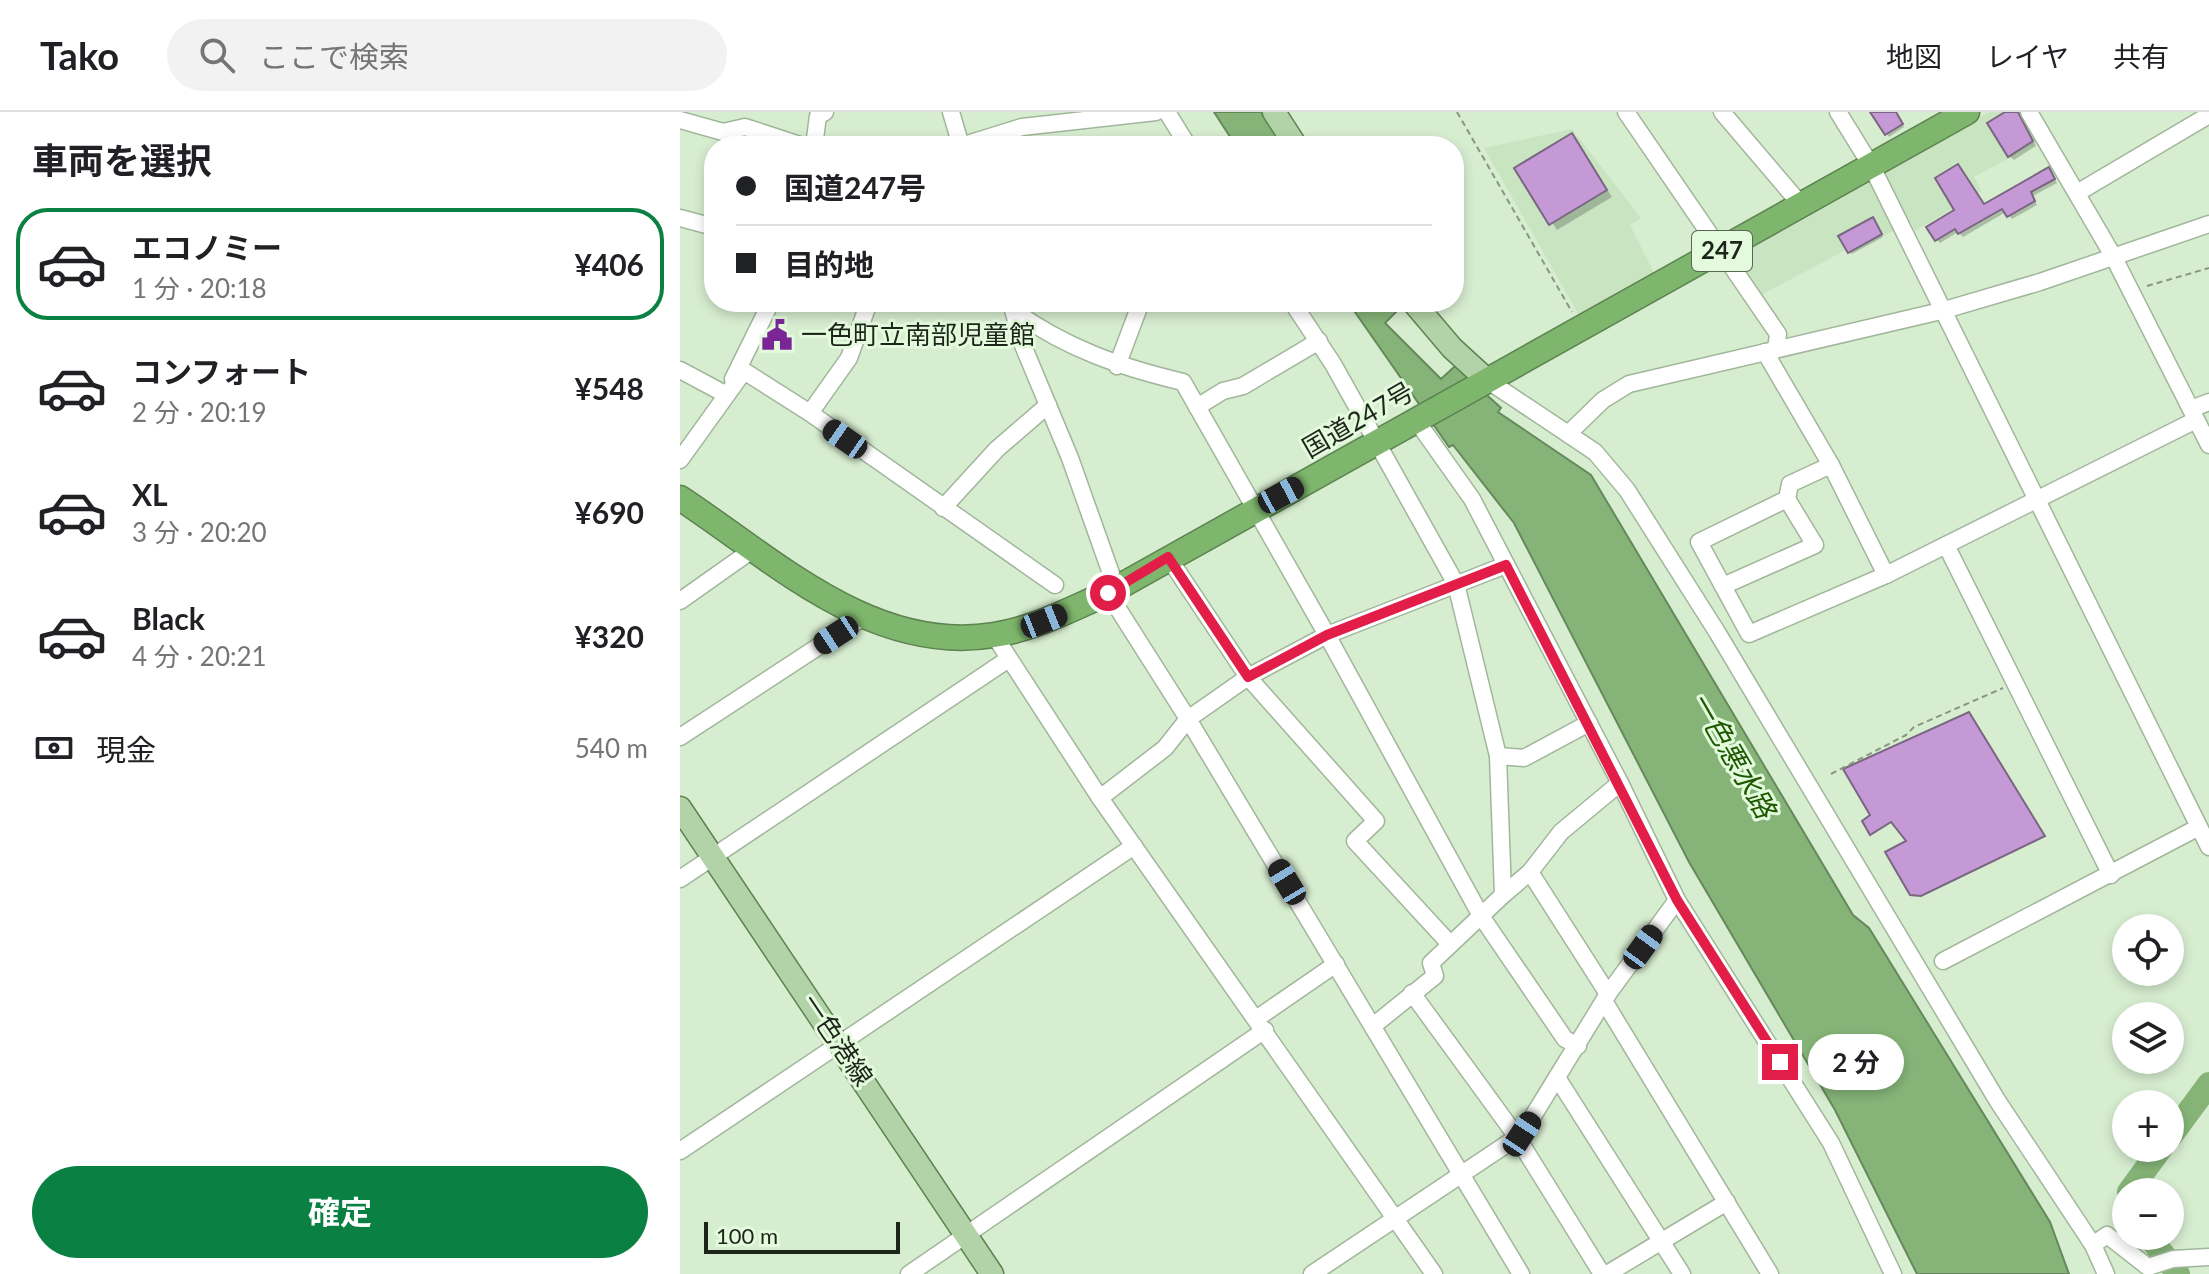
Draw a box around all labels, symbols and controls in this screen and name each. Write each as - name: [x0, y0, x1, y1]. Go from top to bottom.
- search box: [167, 19, 727, 91]
- text: Tako: [40, 32, 119, 78]
- icon: search: [195, 33, 239, 77]
- text: ここで検索: [259, 38, 409, 74]
- text: 地図: [1886, 39, 1942, 73]
- text: レイヤ: [1986, 39, 2069, 73]
- text: 共有: [2113, 39, 2169, 73]
- text: 車両を選択: [32, 138, 212, 182]
- text: 国道247号: [784, 169, 926, 205]
- icon: car: [36, 228, 108, 300]
- text: エコノミー: [132, 229, 282, 265]
- road number: 247: [1692, 231, 1752, 271]
- text: ¥406: [574, 246, 644, 282]
- text: 目的地: [784, 246, 874, 282]
- text: 1 分 · 20:18: [132, 272, 267, 304]
- public building icon: 一色町立南部児童館: [760, 318, 794, 352]
- place label: 一色町立南部児童館: [801, 318, 1035, 350]
- icon: car: [36, 352, 108, 424]
- text: コンフォート: [132, 353, 311, 389]
- text: ¥548: [574, 370, 644, 406]
- street label: 国道247号: [1296, 374, 1419, 464]
- text: 2 分 · 20:19: [132, 396, 267, 428]
- car: [818, 415, 872, 463]
- car: [1254, 473, 1308, 517]
- icon: car: [36, 476, 108, 548]
- text: XL: [132, 476, 168, 512]
- text: ¥690: [574, 494, 644, 530]
- text: 3 分 · 20:20: [132, 516, 267, 548]
- route start: [1090, 575, 1126, 611]
- icon: car: [36, 600, 108, 672]
- text: Black: [132, 600, 205, 636]
- car: [1017, 601, 1071, 641]
- car: [809, 612, 863, 658]
- text: ¥320: [574, 618, 644, 654]
- text: 4 分 · 20:21: [132, 640, 267, 672]
- water label: 一色悪水路: [1684, 685, 1785, 825]
- icon: cash: [32, 726, 76, 770]
- text: 現金: [96, 731, 156, 767]
- text: 540 m: [575, 732, 648, 764]
- car: [1264, 855, 1310, 909]
- map controls: [2112, 914, 2184, 1250]
- button: locate: [2112, 914, 2184, 986]
- car: [1619, 921, 1667, 973]
- street label: 一色港線: [795, 987, 880, 1092]
- button: layers: [2112, 1002, 2184, 1074]
- callout: 2 分: [1808, 1034, 1904, 1090]
- route end: [1762, 1044, 1798, 1080]
- text: 2 分: [1832, 1046, 1880, 1078]
- button: +: [2112, 1090, 2184, 1162]
- car: [1499, 1107, 1545, 1161]
- button: 確定: [32, 1166, 648, 1258]
- button: −: [2112, 1178, 2184, 1250]
- scale bar: [704, 1218, 900, 1254]
- text: 100 m: [716, 1222, 778, 1249]

